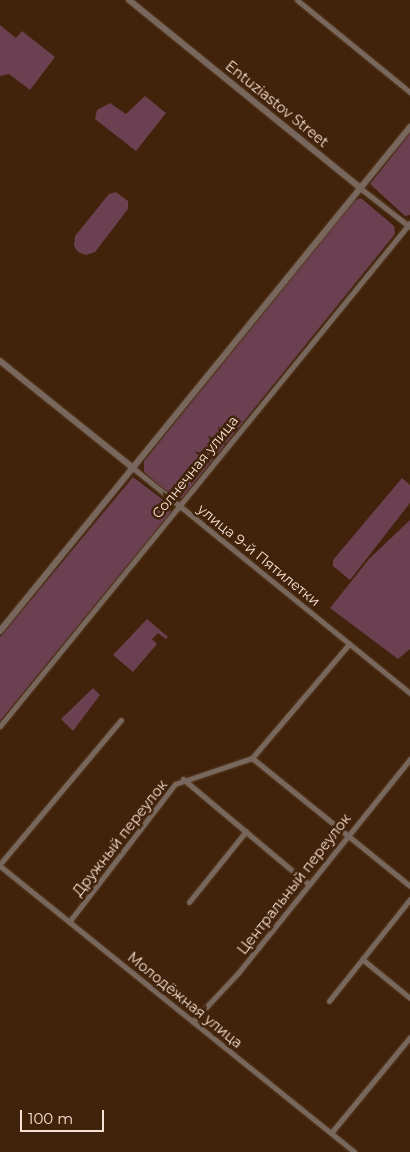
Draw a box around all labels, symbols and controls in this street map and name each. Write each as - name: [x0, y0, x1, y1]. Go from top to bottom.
- street label: Entuziastov Street: [222, 57, 332, 151]
- street label: Солнечная улица: [148, 412, 242, 522]
- street label: улица 9-й Пятилетки: [194, 500, 324, 610]
- street label: Дружный переулок: [69, 777, 171, 899]
- street label: Центральный переулок: [234, 810, 354, 958]
- street label: Молодёжная улица: [124, 949, 246, 1051]
- scale bar: [22, 1100, 106, 1132]
- text: 100 m: [28, 1109, 73, 1128]

